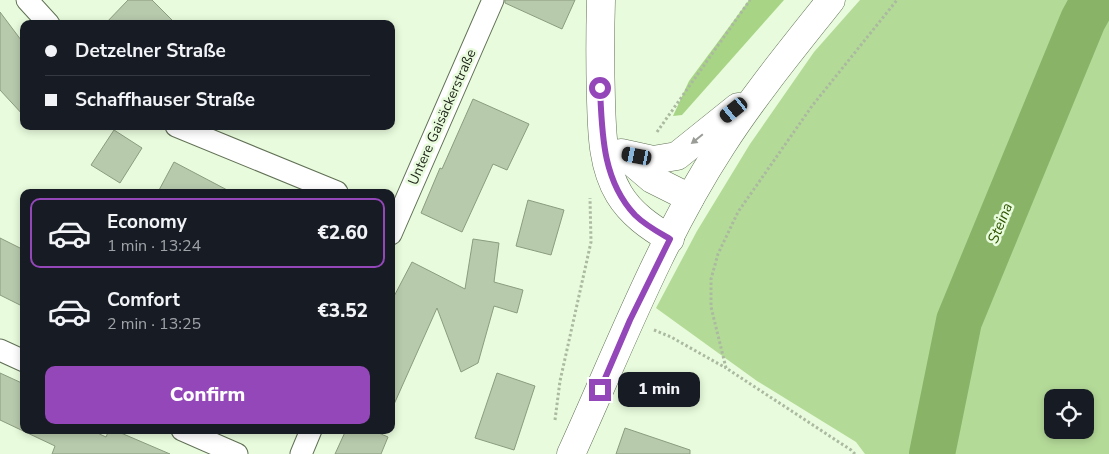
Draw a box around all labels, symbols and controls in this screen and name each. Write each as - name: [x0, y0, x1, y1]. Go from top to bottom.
- text: Detzelner Straße: [75, 38, 226, 64]
- street label: Untere Gaisäckerstraße: [403, 46, 481, 188]
- route start: [589, 77, 611, 99]
- text: Schaffhauser Straße: [75, 87, 255, 113]
- car: [717, 95, 750, 125]
- one-way arrow: [691, 134, 704, 145]
- car: [620, 146, 653, 166]
- water label: Steina: [983, 200, 1017, 246]
- text: Economy: [107, 209, 187, 235]
- icon: car: [47, 211, 92, 256]
- text: €2.60: [317, 220, 368, 246]
- text: 1 min · 13:24: [107, 235, 201, 257]
- text: Comfort: [107, 287, 180, 313]
- icon: car: [47, 289, 92, 334]
- text: €3.52: [317, 298, 368, 324]
- text: 2 min · 13:25: [107, 313, 201, 335]
- button: Confirm: [45, 366, 370, 424]
- callout: 1 min: [618, 372, 700, 408]
- text: 1 min: [638, 378, 680, 400]
- route end: [589, 379, 611, 401]
- map controls: [1044, 389, 1094, 439]
- button: locate: [1044, 389, 1094, 439]

